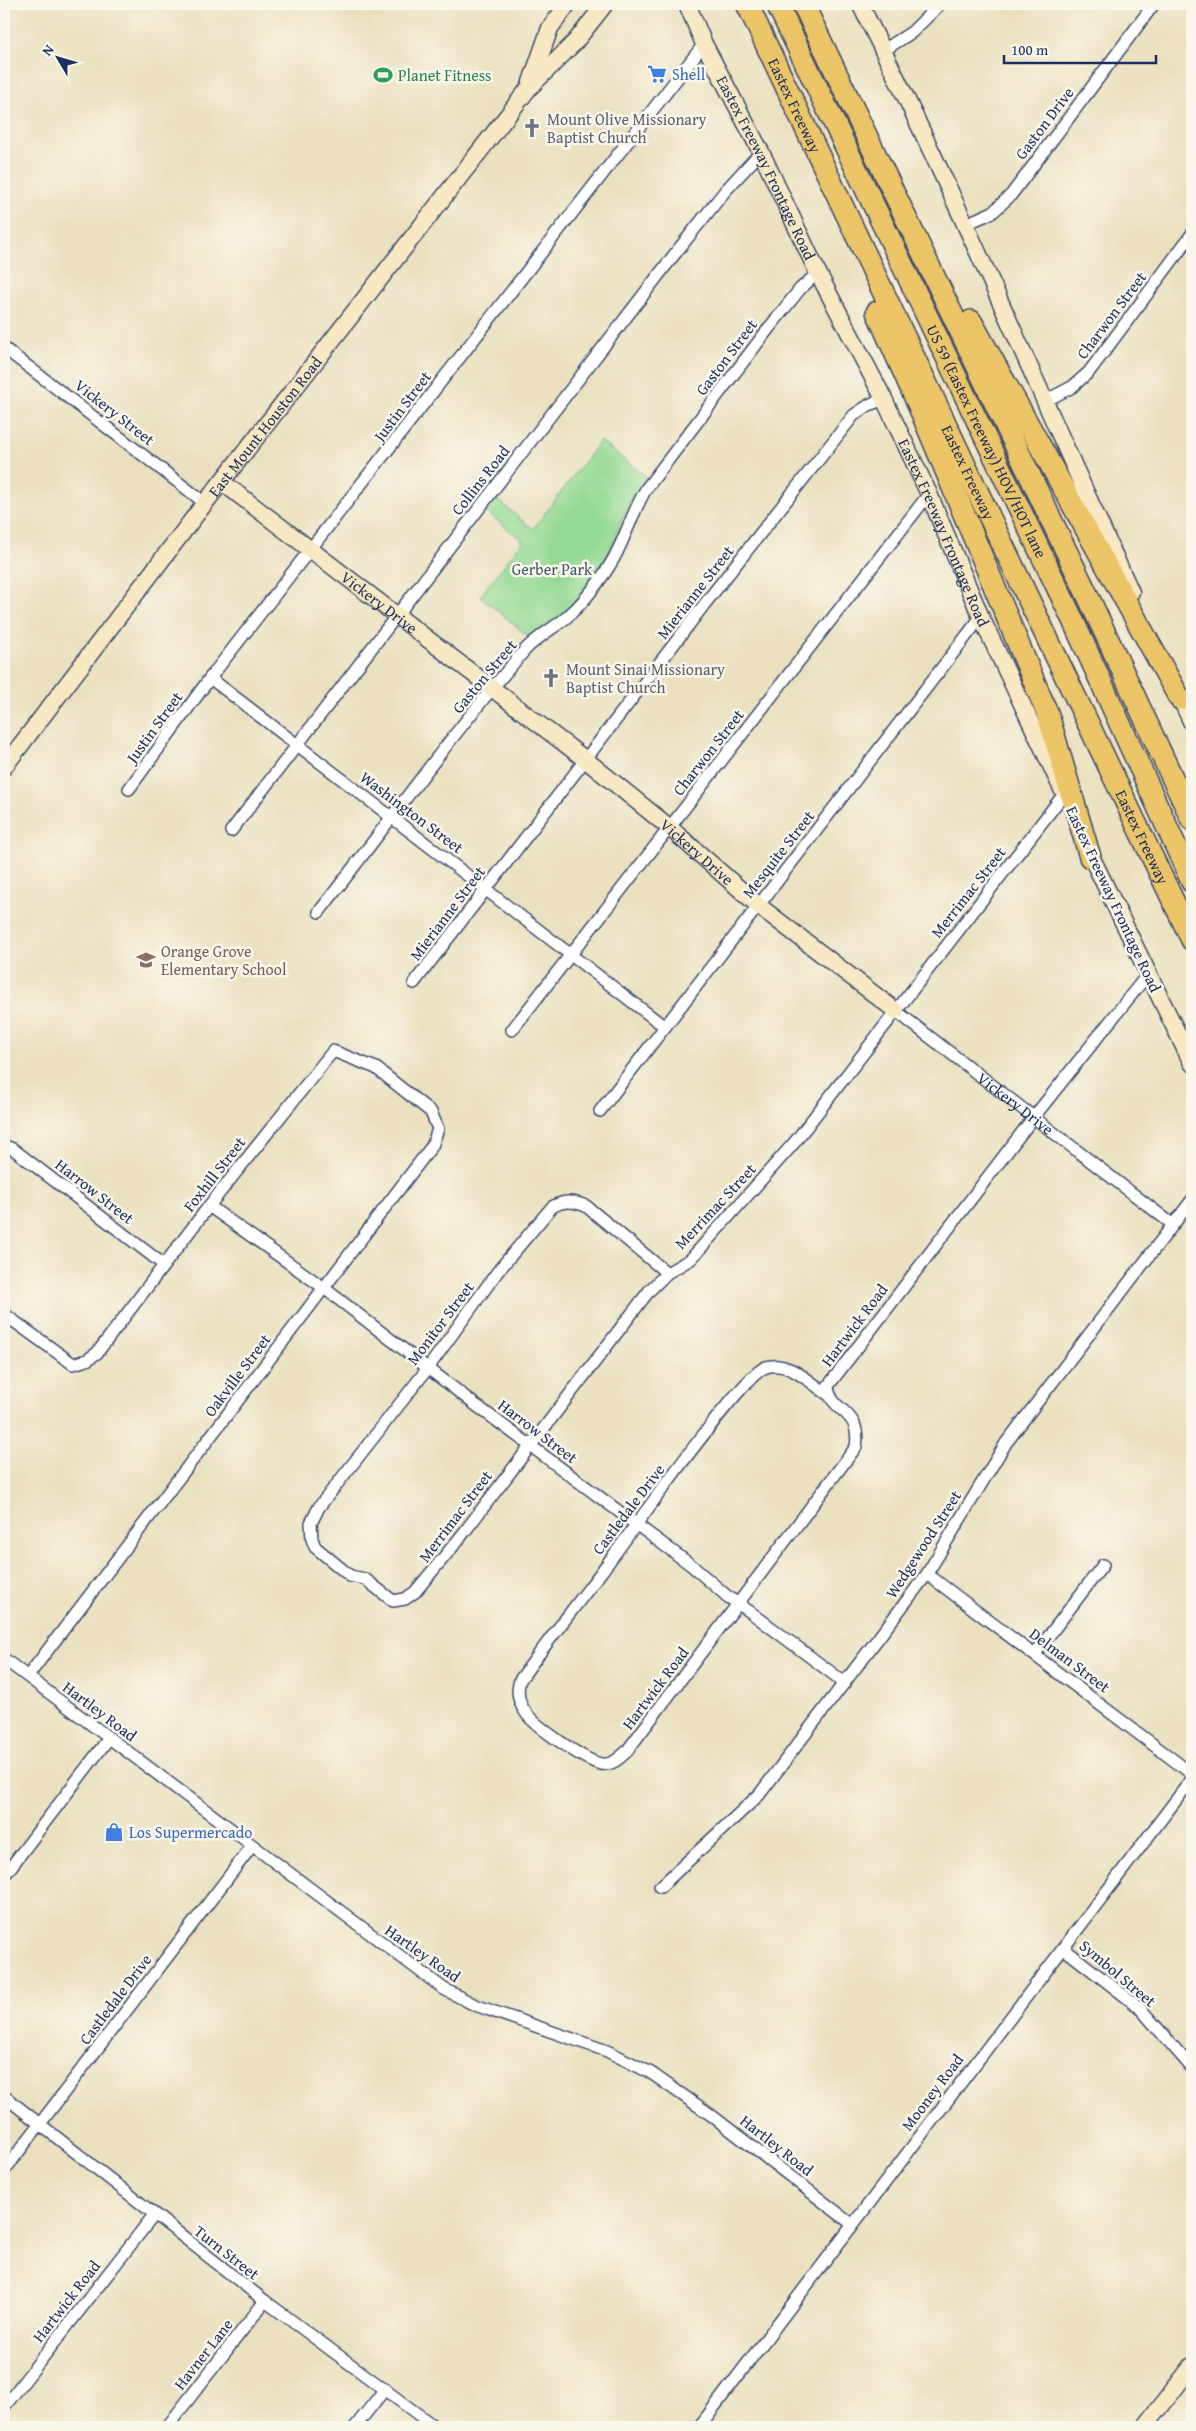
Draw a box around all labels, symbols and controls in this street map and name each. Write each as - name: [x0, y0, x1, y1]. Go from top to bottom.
- north arrow: [32, 32, 82, 82]
- scale bar: [1004, 32, 1156, 64]
- text: 100 m: [1011, 39, 1049, 60]
- text: N: [37, 40, 59, 60]
- street label: Eastex Freeway: [762, 54, 828, 157]
- place label: Shell: [672, 62, 706, 86]
- place label: Planet Fitness: [398, 63, 491, 87]
- supermarket icon: Shell: [646, 63, 668, 85]
- sports icon: Planet Fitness: [372, 64, 394, 86]
- street label: Eastex Freeway Frontage Road: [711, 71, 822, 264]
- street label: Gaston Drive: [1009, 82, 1079, 164]
- place label: Mount Olive Missionary Baptist Church: [547, 107, 707, 149]
- church icon: Mount Olive Missionary Baptist Church: [521, 117, 543, 139]
- street label: Charwon Street: [1070, 266, 1152, 364]
- street label: Gaston Street: [689, 314, 763, 400]
- street label: US 59 (Eastex Freeway) HOV/HOT lane: [925, 321, 1051, 561]
- street label: East Mount Houston Road: [202, 350, 328, 502]
- street label: Justin Street: [366, 365, 437, 448]
- street label: Vickery Street: [70, 373, 160, 451]
- street label: Eastex Freeway: [938, 422, 998, 522]
- street label: Eastex Freeway Frontage Road: [892, 434, 996, 631]
- street label: Collins Road: [445, 440, 515, 520]
- street label: Mierianne Street: [651, 540, 740, 644]
- park label: Gerber Park: [512, 557, 593, 581]
- street label: Vickery Drive: [336, 565, 423, 639]
- street label: Gaston Street: [446, 633, 522, 718]
- place label: Mount Sinai Missionary Baptist Church: [566, 657, 725, 699]
- church icon: Mount Sinai Missionary Baptist Church: [540, 667, 562, 689]
- street label: Justin Street: [119, 686, 188, 769]
- street label: Charwon Street: [666, 703, 750, 800]
- street label: Washington Street: [355, 765, 469, 859]
- street label: Eastex Freeway: [1110, 785, 1176, 888]
- street label: Eastex Freeway Frontage Road: [1060, 802, 1168, 996]
- street label: Mesquite Street: [736, 805, 820, 903]
- street label: Vickery Drive: [655, 813, 739, 891]
- street label: Merrimac Street: [925, 841, 1012, 943]
- street label: Mierianne Street: [403, 860, 491, 965]
- place label: Orange Grove Elementary School: [161, 939, 287, 981]
- school or university icon: Orange Grove Elementary School: [135, 949, 157, 971]
- street label: Vickery Drive: [972, 1066, 1059, 1141]
- street label: Foxhill Street: [177, 1131, 251, 1217]
- street label: Harrow Street: [50, 1152, 140, 1230]
- street label: Merrimac Street: [669, 1157, 762, 1254]
- street label: Monitor Street: [401, 1276, 480, 1370]
- street label: Hartwick Road: [815, 1278, 893, 1371]
- street label: Oakville Street: [198, 1328, 276, 1421]
- street label: Harrow Street: [493, 1393, 583, 1469]
- street label: Castledale Drive: [586, 1459, 670, 1559]
- street label: Merrimac Street: [412, 1465, 498, 1567]
- street label: Wedgewood Street: [879, 1485, 967, 1603]
- street label: Delman Street: [1025, 1622, 1116, 1698]
- street label: Hartwick Road: [616, 1641, 694, 1734]
- street label: Hartley Road: [58, 1675, 142, 1747]
- place label: Los Supermercado: [129, 1820, 252, 1844]
- shop icon: Los Supermercado: [103, 1821, 125, 1843]
- street label: Hartley Road: [380, 1918, 466, 1988]
- street label: Symbol Street: [1074, 1934, 1162, 2013]
- street label: Castledale Drive: [73, 1949, 157, 2049]
- street label: Mooney Road: [895, 2048, 969, 2136]
- street label: Hartley Road: [735, 2109, 819, 2182]
- street label: Turn Street: [189, 2219, 265, 2285]
- street label: Hartwick Road: [26, 2255, 106, 2347]
- street label: Havner Lane: [168, 2313, 238, 2395]

